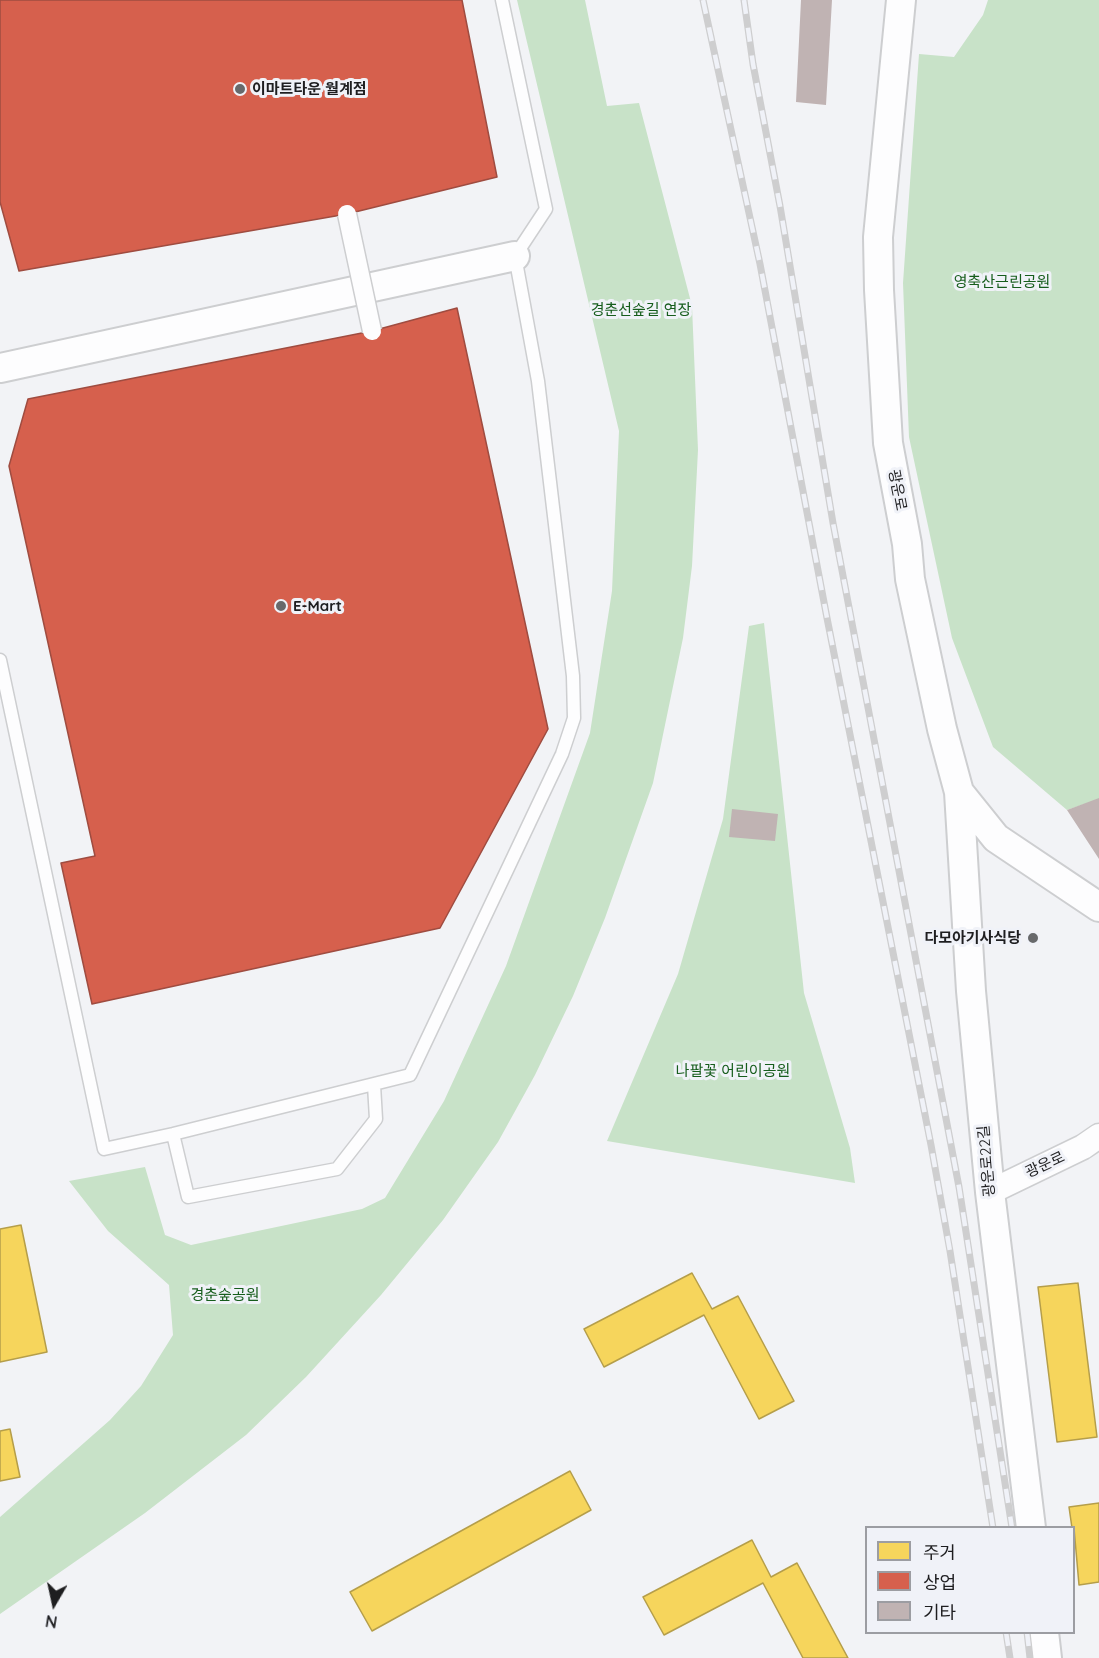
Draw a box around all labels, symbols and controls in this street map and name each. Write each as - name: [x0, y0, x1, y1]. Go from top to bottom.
- place label: 이마트타운 월계점: [252, 80, 367, 98]
- marker: 이마트타운 월계점: [233, 82, 247, 96]
- park label: 영축산근린공원: [954, 273, 1050, 291]
- park label: 경춘선숲길 연장: [591, 301, 691, 319]
- street label: 광운로: [884, 468, 910, 512]
- place label: E-Mart: [293, 597, 342, 615]
- marker: E-Mart: [274, 599, 288, 613]
- place label: 다모아기사식당: [924, 929, 1021, 947]
- marker: 다모아기사식당: [1026, 931, 1040, 945]
- park label: 나팔꽃 어린이공원: [676, 1062, 790, 1080]
- street label: 광운로22길: [975, 1124, 999, 1198]
- street label: 광운로: [1022, 1148, 1068, 1182]
- park label: 경춘숲공원: [191, 1286, 259, 1304]
- legend: [865, 1526, 1075, 1634]
- text: 주거: [923, 1541, 956, 1564]
- text: 상업: [923, 1571, 956, 1594]
- north arrow: [24, 1574, 84, 1634]
- text: 기타: [923, 1601, 956, 1624]
- text: N: [44, 1611, 59, 1633]

